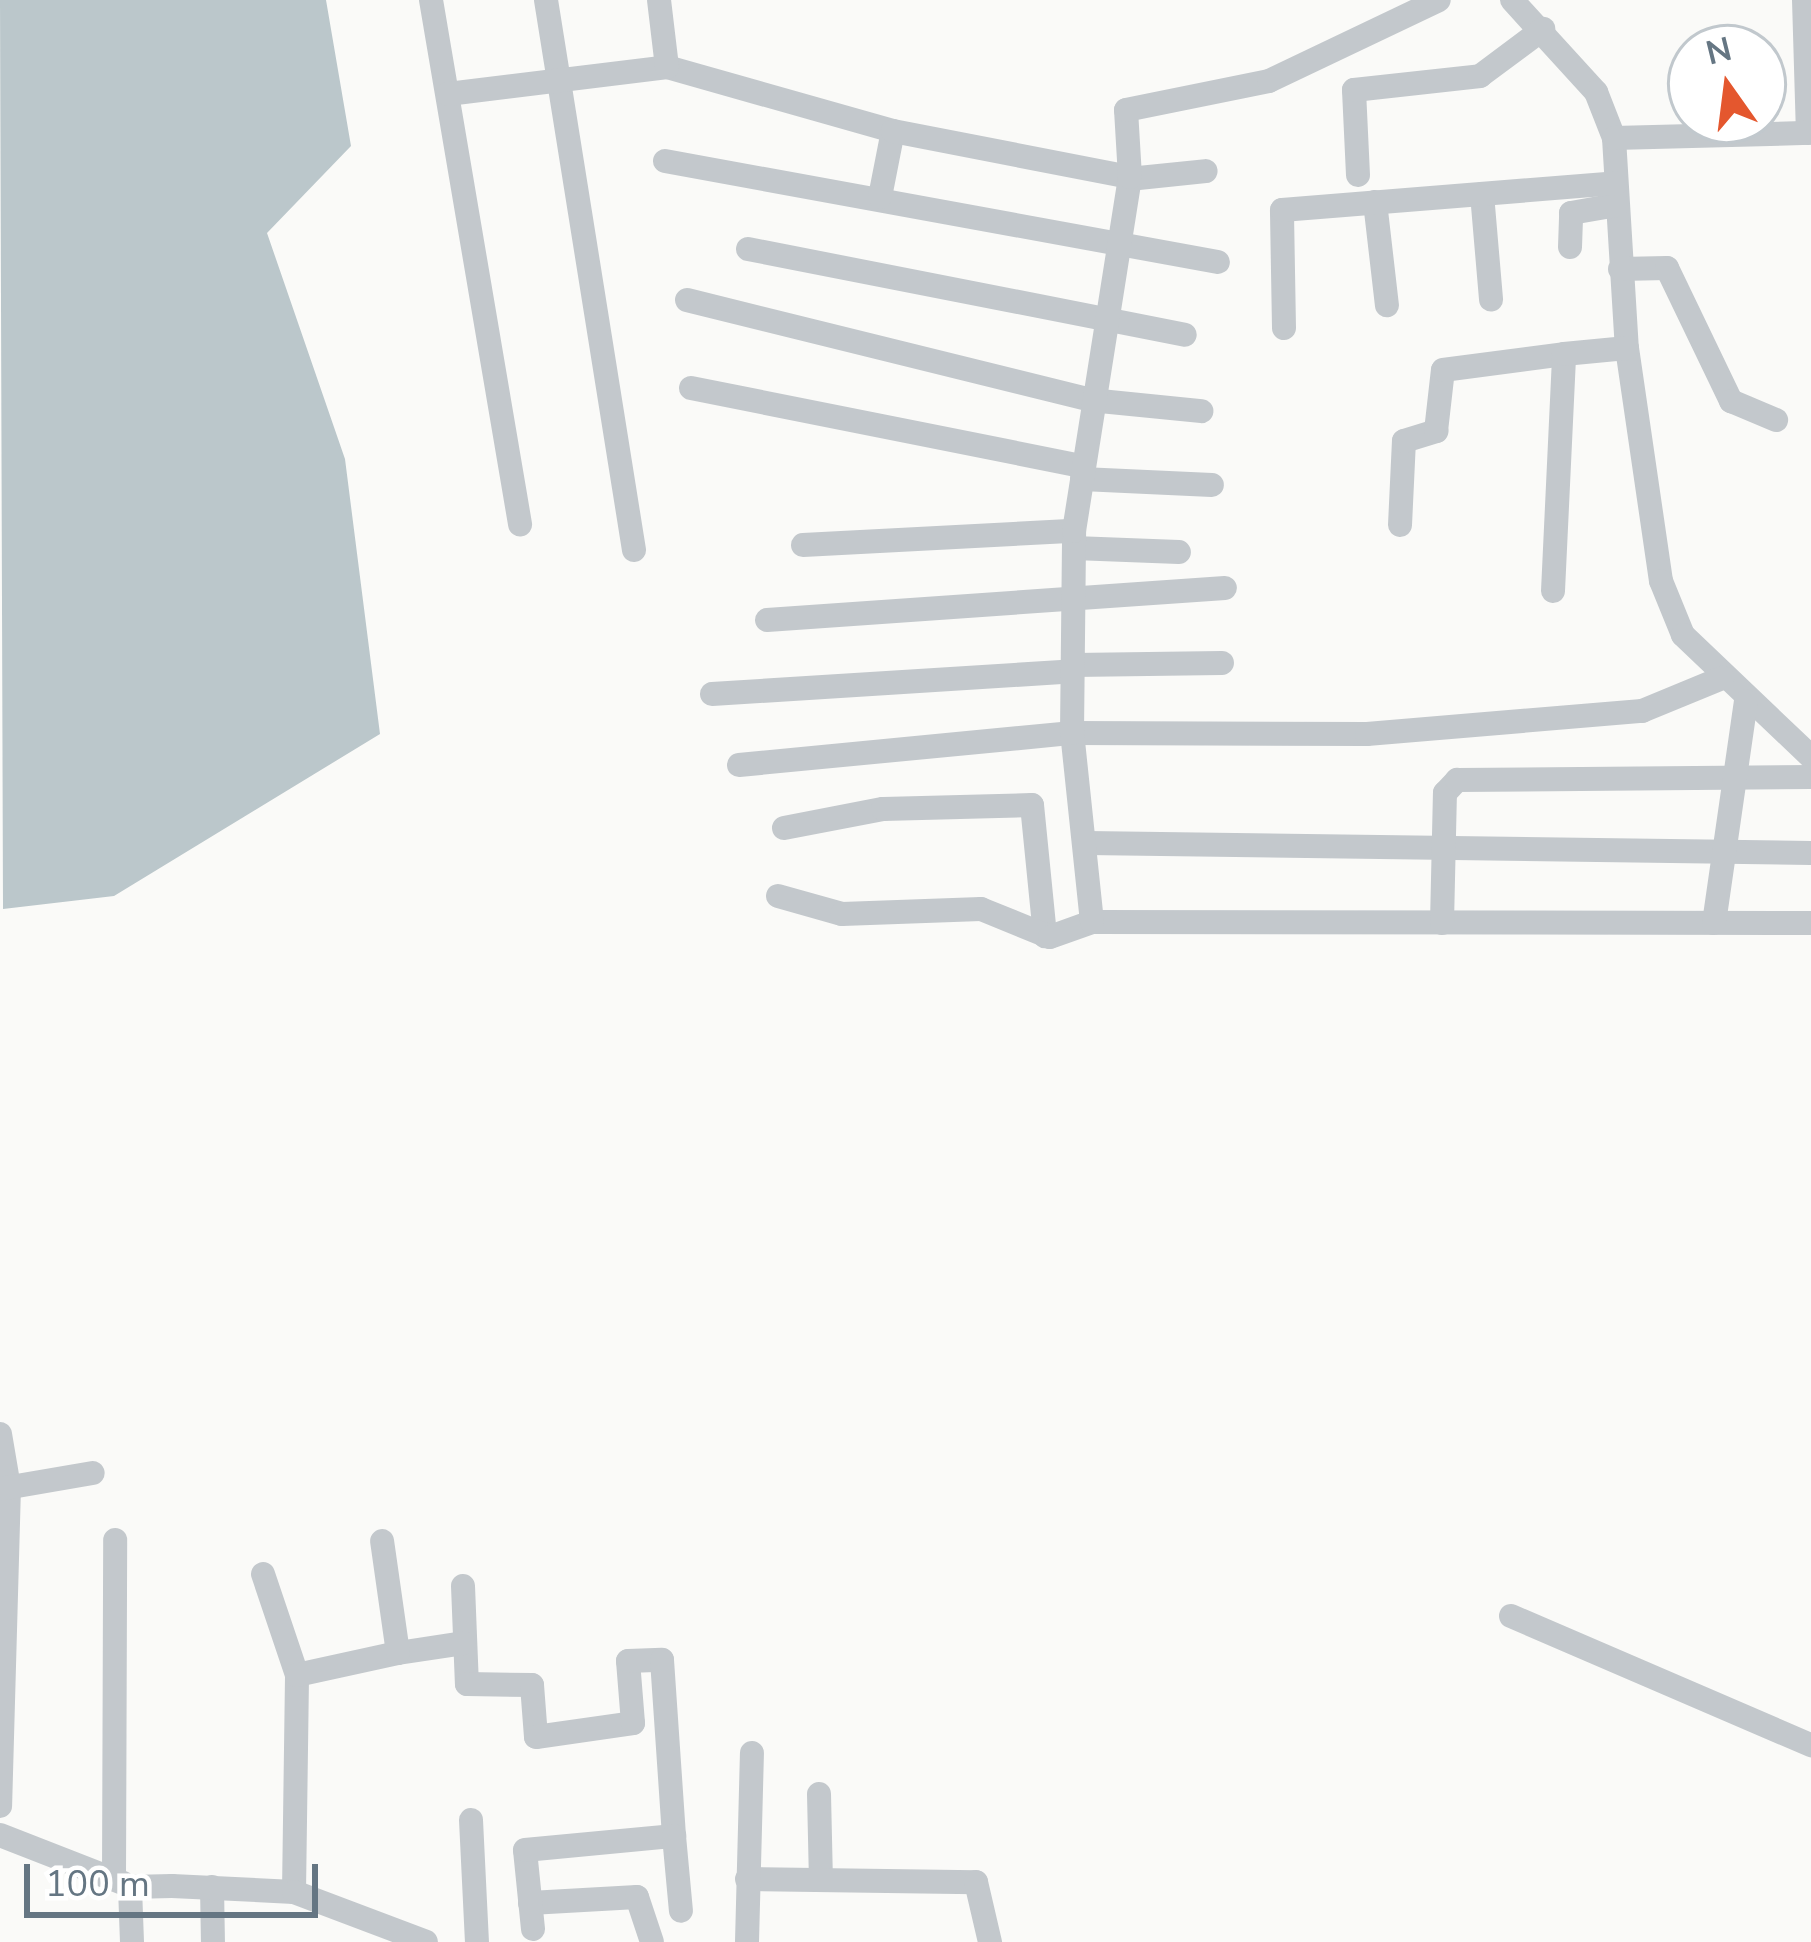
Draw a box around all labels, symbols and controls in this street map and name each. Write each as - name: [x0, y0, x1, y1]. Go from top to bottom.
- north arrow: [1667, 24, 1787, 144]
- text: N: [1701, 27, 1736, 76]
- scale bar: [30, 1840, 324, 1914]
- text: 100 m: [45, 1860, 150, 1909]

